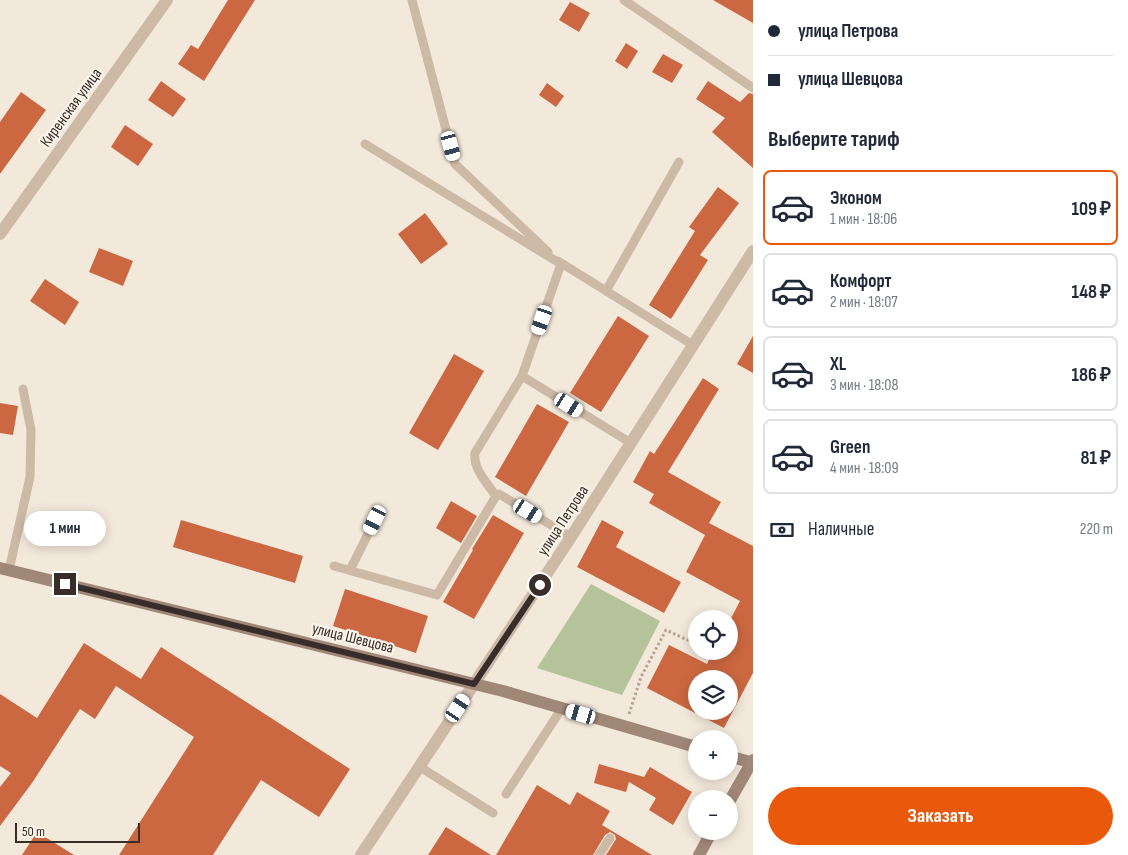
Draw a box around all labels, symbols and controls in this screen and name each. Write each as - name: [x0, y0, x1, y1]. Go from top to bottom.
- text: улица Петрова: [798, 20, 898, 43]
- street label: Киренская улица: [36, 65, 106, 151]
- text: улица Шевцова: [798, 68, 903, 91]
- text: Выберите тариф: [768, 126, 900, 153]
- car: [439, 130, 462, 162]
- icon: car: [770, 185, 815, 230]
- text: Эконом: [830, 187, 882, 210]
- text: 109 ₽: [1071, 198, 1111, 221]
- text: 1 мин · 18:06: [830, 210, 897, 229]
- icon: car: [770, 268, 815, 313]
- text: Комфорт: [830, 270, 892, 293]
- text: 148 ₽: [1072, 281, 1111, 304]
- text: 2 мин · 18:07: [830, 293, 898, 312]
- car: [530, 303, 553, 337]
- icon: car: [770, 351, 815, 396]
- text: XL: [830, 353, 846, 376]
- text: 186 ₽: [1072, 364, 1111, 387]
- text: 3 мин · 18:08: [830, 376, 898, 395]
- car: [552, 391, 585, 419]
- icon: car: [770, 434, 815, 479]
- text: Green: [830, 436, 870, 459]
- text: 81 ₽: [1081, 447, 1111, 470]
- text: 4 мин · 18:09: [830, 459, 899, 478]
- street label: улица Петрова: [534, 482, 593, 559]
- car: [511, 497, 544, 525]
- car: [361, 503, 388, 537]
- callout: 1 мин: [24, 512, 106, 546]
- icon: cash: [768, 516, 796, 544]
- text: Наличные: [808, 518, 874, 541]
- text: 1 мин: [49, 519, 81, 538]
- text: 220 m: [1080, 520, 1113, 539]
- route end: [54, 573, 76, 595]
- route start: [529, 574, 551, 596]
- map controls: [688, 610, 738, 840]
- button: locate: [688, 610, 738, 660]
- street label: улица Шевцова: [310, 619, 395, 658]
- button: layers: [688, 670, 738, 720]
- car: [443, 691, 472, 725]
- car: [564, 703, 597, 725]
- button: +: [688, 730, 738, 780]
- button: Заказать: [768, 787, 1113, 845]
- button: −: [688, 790, 738, 840]
- scale bar: [15, 820, 140, 843]
- text: 50 m: [22, 823, 45, 840]

